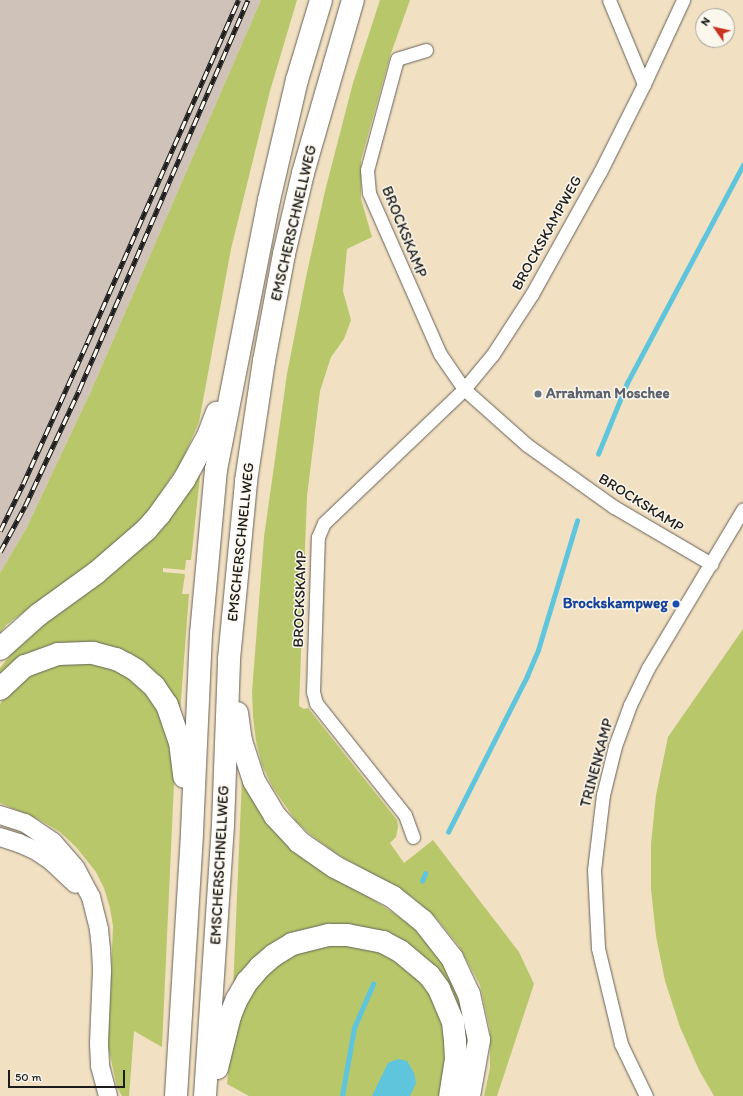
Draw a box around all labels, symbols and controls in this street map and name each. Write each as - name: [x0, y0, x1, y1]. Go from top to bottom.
- north arrow: [695, 8, 735, 48]
- text: N: [698, 15, 713, 28]
- street label: EMSCHERSCHNELLWEG: [267, 143, 321, 303]
- street label: BROCKSKAMPWEG: [508, 172, 586, 294]
- street label: BROCKSKAMP: [377, 184, 431, 280]
- place label: Arrahman Moschee: [546, 385, 670, 403]
- marker: Arrahman Moschee: [533, 389, 543, 399]
- street label: EMSCHERSCHNELLWEG: [224, 462, 258, 622]
- street label: BROCKSKAMP: [595, 470, 687, 536]
- street label: BROCKSKAMP: [289, 550, 311, 648]
- place label: Brockskampweg: [563, 595, 668, 613]
- marker: Brockskampweg: [671, 599, 681, 609]
- street label: TRINENKAMP: [577, 717, 617, 809]
- street label: EMSCHERSCHNELLWEG: [207, 785, 233, 945]
- scale bar: [10, 1062, 127, 1088]
- text: 50 m: [15, 1070, 41, 1084]

